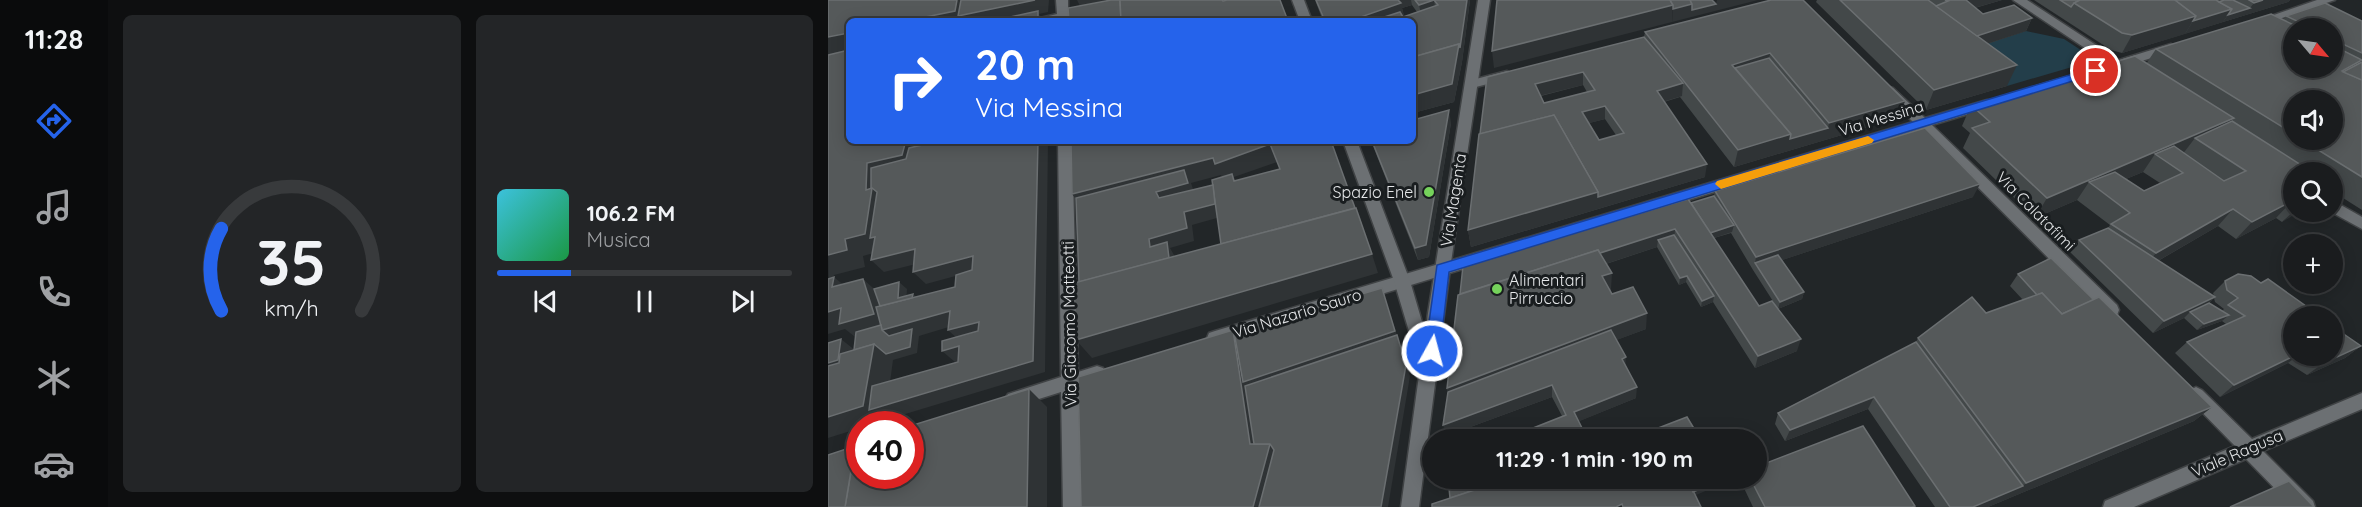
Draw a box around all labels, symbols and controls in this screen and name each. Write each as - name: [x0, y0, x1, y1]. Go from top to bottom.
- north arrow: [2283, 18, 2343, 78]
- map controls: [2283, 18, 2343, 366]
- text: 11:28: [25, 22, 83, 56]
- text: 20 m: [975, 38, 1075, 91]
- icon: right: [876, 42, 954, 120]
- pin: [2070, 45, 2121, 96]
- icon: arrive: [2079, 54, 2112, 87]
- text: Via Messina: [975, 90, 1123, 124]
- button: sound: [2283, 90, 2343, 150]
- street label: Via Messina: [1836, 96, 1926, 140]
- icon: directions: [33, 100, 75, 142]
- street label: Via Magenta: [1436, 152, 1470, 248]
- button: search: [2283, 162, 2343, 222]
- street label: Via Calatafimi: [1992, 167, 2080, 255]
- place label: Spazio Enel: [1332, 182, 1417, 202]
- marker: Spazio Enel: [1422, 185, 1436, 199]
- icon: music: [33, 186, 75, 228]
- text: 106.2 FM: [587, 199, 675, 227]
- text: 35: [257, 223, 326, 301]
- text: Musica: [587, 227, 651, 252]
- button: +: [2283, 234, 2343, 294]
- street label: Via Giacomo Matteotti: [1058, 241, 1080, 407]
- place label: Alimentari Pirruccio: [1509, 270, 1584, 308]
- icon: phone: [33, 271, 75, 313]
- marker: Alimentari Pirruccio: [1490, 282, 1504, 296]
- street label: Via Nazario Sauro: [1230, 284, 1364, 342]
- icon: previous: [529, 285, 562, 318]
- icon: pause: [628, 285, 661, 318]
- icon: next: [726, 285, 759, 318]
- text: km/h: [265, 295, 319, 321]
- button: −: [2283, 306, 2343, 366]
- position arrow: [1400, 319, 1464, 383]
- icon: climate: [33, 357, 75, 399]
- speed limit sign: 40: [846, 411, 924, 489]
- street label: Viale Ragusa: [2188, 425, 2286, 481]
- icon: car: [33, 443, 75, 485]
- text: 11:29 · 1 min · 190 m: [1496, 445, 1693, 473]

